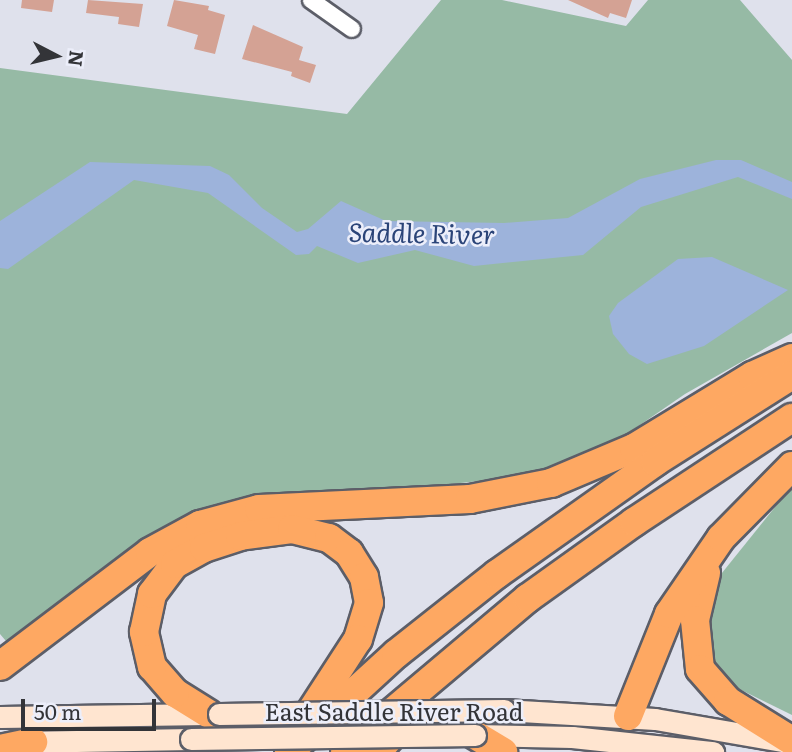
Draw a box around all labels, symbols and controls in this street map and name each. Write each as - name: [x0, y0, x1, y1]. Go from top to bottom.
- north arrow: [21, 21, 91, 91]
- text: N: [62, 49, 92, 68]
- water label: Saddle River: [348, 215, 496, 249]
- scale bar: [24, 686, 159, 730]
- text: 50 m: [34, 695, 81, 726]
- street label: East Saddle River Road: [264, 697, 524, 725]

